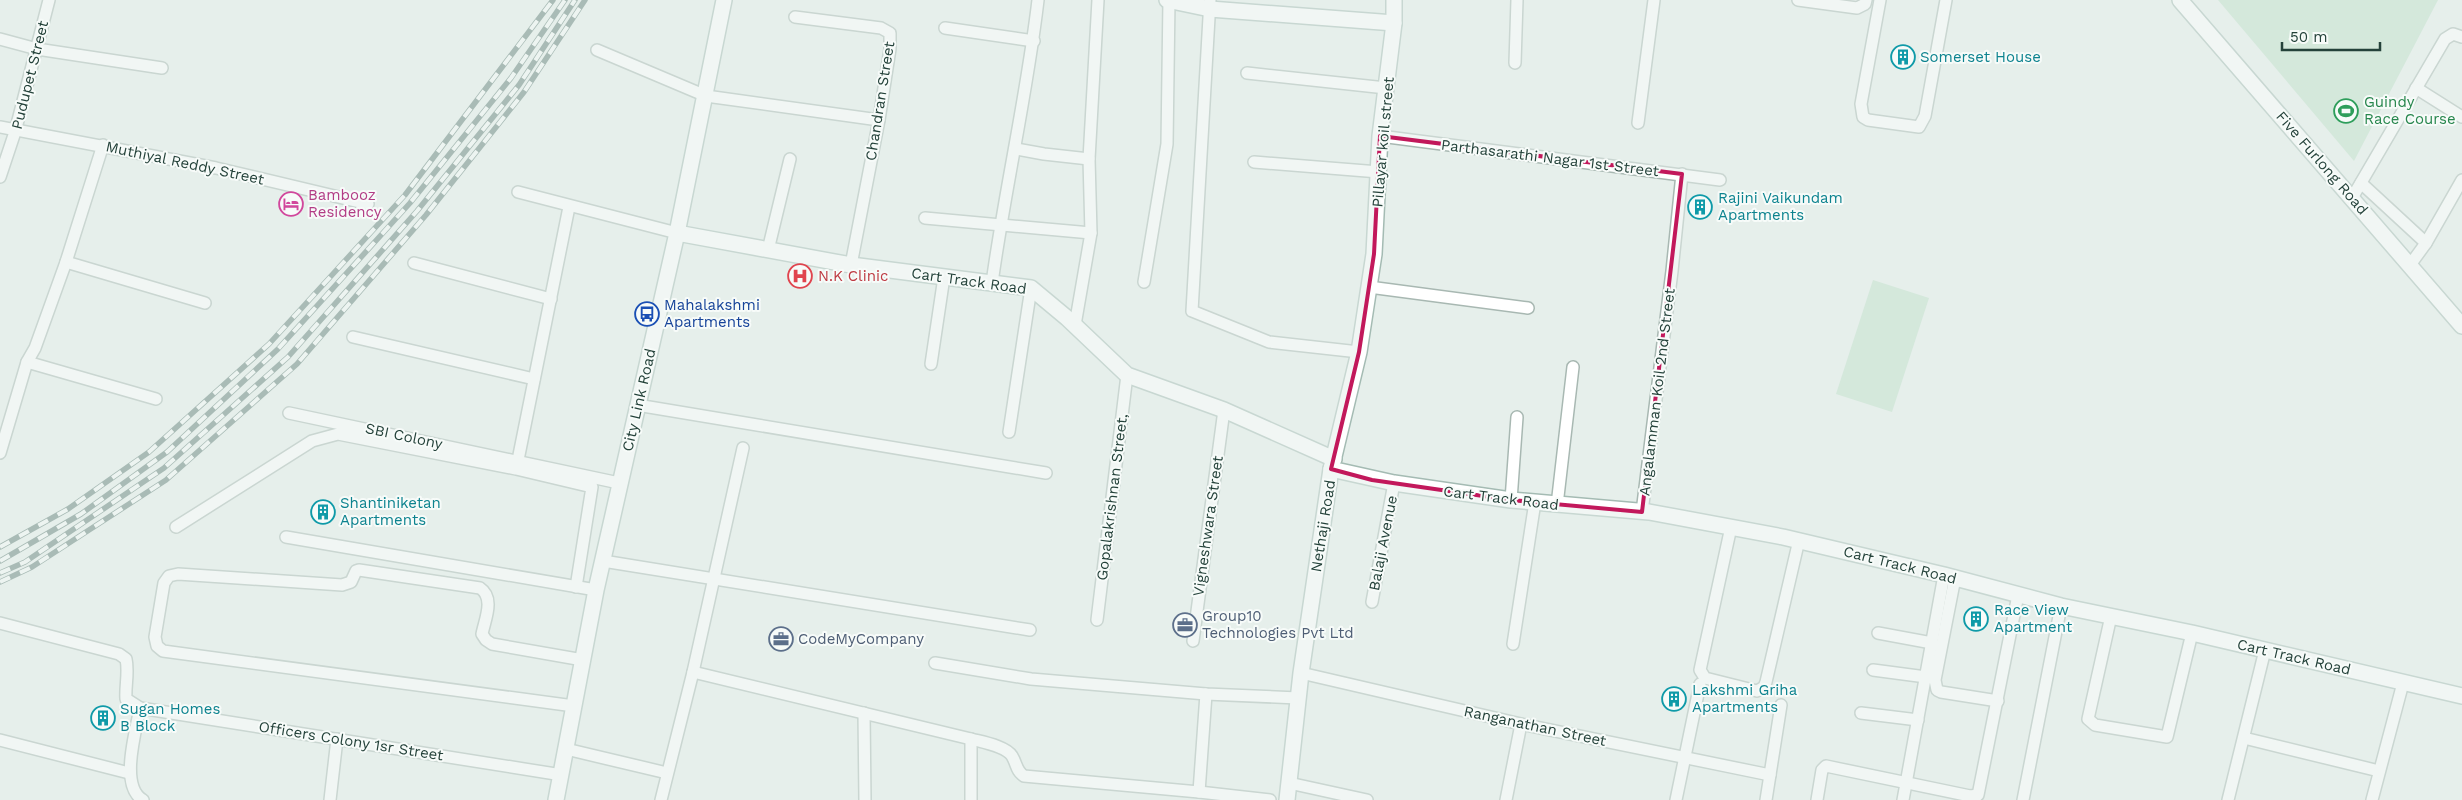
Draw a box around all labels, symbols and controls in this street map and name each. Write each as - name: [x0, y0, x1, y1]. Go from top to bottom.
- street label: Pudupet Street: [8, 18, 52, 131]
- scale bar: [2282, 20, 2380, 52]
- text: 50 m: [2290, 28, 2327, 46]
- street label: Chandran Street: [862, 39, 898, 162]
- building icon: Somerset House: [1890, 44, 1916, 70]
- place label: Somerset House: [1920, 48, 2041, 66]
- street label: Pillayar koil street: [1368, 75, 1398, 208]
- place label: Guindy Race Course: [2364, 93, 2456, 128]
- sports icon: Guindy Race Course: [2333, 98, 2359, 124]
- street label: Five Furlong Road: [2272, 108, 2372, 218]
- street label: Parthasarathi Nagar 1st Street: [1440, 136, 1661, 180]
- street label: Muthiyal Reddy Street: [104, 137, 267, 189]
- place label: Bambooz Residency: [308, 186, 382, 221]
- place label: Rajini Vaikundam Apartments: [1718, 189, 1843, 224]
- hotel icon: Bambooz Residency: [278, 191, 304, 217]
- building icon: Rajini Vaikundam Apartments: [1687, 194, 1713, 220]
- hospital icon: N.K Clinic: [787, 263, 813, 289]
- street label: Cart Track Road: [910, 264, 1028, 298]
- place label: N.K Clinic: [818, 267, 888, 285]
- street label: Angalamman Koil 2nd Street: [1635, 286, 1679, 497]
- place label: Mahalakshmi Apartments: [664, 296, 760, 331]
- bus stop icon: Mahalakshmi Apartments: [634, 301, 660, 327]
- street label: City Link Road: [618, 347, 660, 453]
- street label: Gopalakrishnan Street,: [1093, 413, 1131, 581]
- street label: SBI Colony: [364, 419, 445, 453]
- street label: Vigneshwara Street: [1189, 454, 1227, 598]
- street label: Nethaji Road: [1307, 479, 1339, 573]
- street label: Cart Track Road: [1442, 482, 1560, 514]
- place label: Shantiniketan Apartments: [340, 494, 441, 529]
- street label: Balaji Avenue: [1365, 494, 1401, 592]
- building icon: Shantiniketan Apartments: [310, 499, 336, 525]
- street label: Cart Track Road: [1841, 542, 1959, 588]
- place label: Race View Apartment: [1994, 601, 2073, 636]
- building icon: Race View Apartment: [1963, 606, 1989, 632]
- place label: Group10 Technologies Pvt Ltd: [1202, 607, 1354, 642]
- office icon: Group10 Technologies Pvt Ltd: [1172, 612, 1198, 638]
- office icon: CodeMyCompany: [768, 626, 794, 652]
- place label: CodeMyCompany: [798, 630, 924, 648]
- street label: Cart Track Road: [2235, 635, 2353, 679]
- place label: Lakshmi Griha Apartments: [1692, 681, 1798, 716]
- building icon: Lakshmi Griha Apartments: [1661, 686, 1687, 712]
- place label: Sugan Homes B Block: [120, 700, 221, 735]
- street label: Ranganathan Street: [1462, 702, 1609, 750]
- building icon: Sugan Homes B Block: [90, 705, 116, 731]
- street label: Officers Colony 1sr Street: [257, 717, 445, 765]

